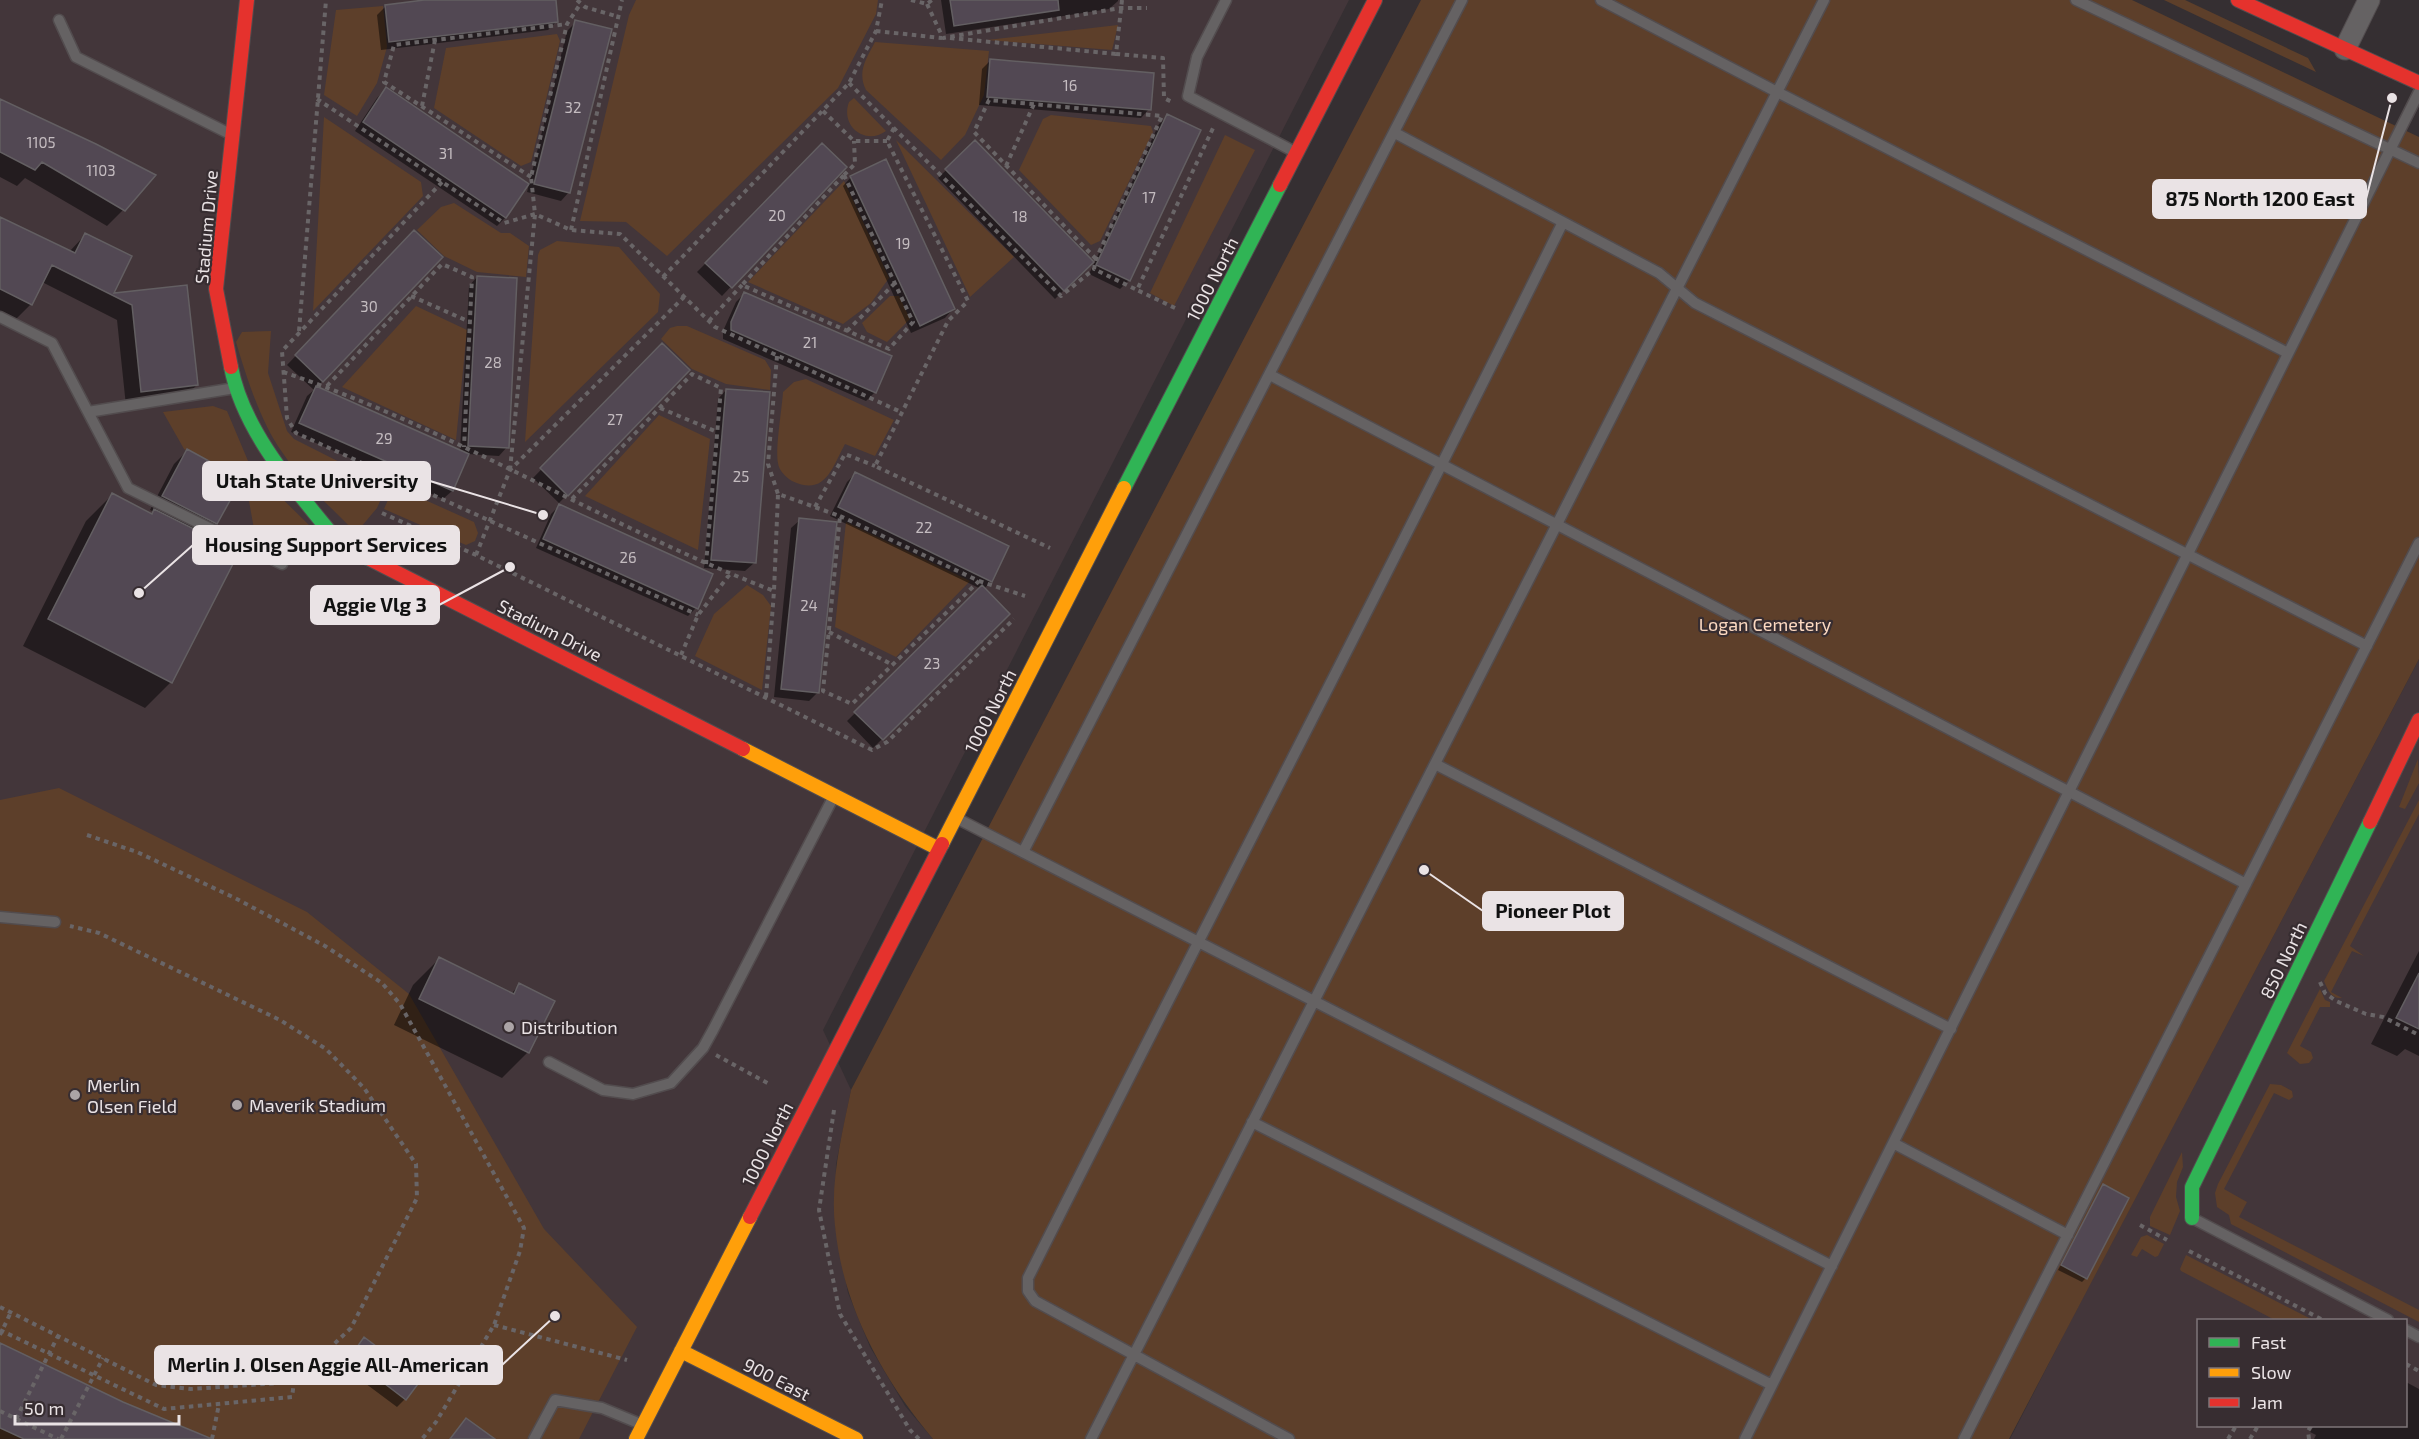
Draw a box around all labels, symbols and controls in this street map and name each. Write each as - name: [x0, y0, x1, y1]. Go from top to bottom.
- house number: 16: [1063, 76, 1077, 94]
- house number: 32: [565, 98, 581, 116]
- house number: 1105: [26, 133, 56, 151]
- house number: 31: [439, 144, 453, 162]
- house number: 1103: [86, 161, 116, 179]
- street label: Stadium Drive: [190, 169, 222, 285]
- callout: 875 North 1200 East: [2153, 180, 2366, 218]
- text: 875 North 1200 East: [2165, 186, 2355, 210]
- house number: 17: [1142, 188, 1156, 206]
- house number: 20: [768, 206, 786, 224]
- house number: 18: [1012, 207, 1028, 225]
- street label: 1000 North: [1181, 233, 1243, 325]
- house number: 19: [896, 234, 910, 252]
- house number: 30: [360, 297, 378, 315]
- house number: 21: [803, 333, 817, 351]
- house number: 28: [484, 353, 502, 371]
- house number: 27: [607, 410, 623, 428]
- house number: 29: [375, 429, 393, 447]
- callout: Utah State University: [203, 462, 430, 500]
- house number: 25: [733, 467, 749, 485]
- text: Utah State University: [216, 468, 419, 493]
- house number: 22: [916, 518, 932, 536]
- callout: Housing Support Services: [193, 526, 459, 564]
- text: Housing Support Services: [205, 532, 447, 556]
- house number: 26: [619, 548, 637, 566]
- callout: Aggie Vlg 3: [311, 586, 439, 624]
- text: Aggie Vlg 3: [323, 592, 427, 616]
- street label: Stadium Drive: [494, 594, 606, 666]
- house number: 24: [800, 596, 818, 614]
- park label: Logan Cemetery: [1699, 613, 1832, 635]
- house number: 23: [924, 654, 940, 672]
- street label: 1000 North: [959, 665, 1021, 757]
- callout: Pioneer Plot: [1483, 892, 1623, 930]
- text: Pioneer Plot: [1495, 898, 1611, 922]
- street label: 850 North: [2255, 918, 2311, 1002]
- place label: Distribution: [521, 1016, 618, 1038]
- marker: Distribution: [502, 1020, 516, 1034]
- place label: Merlin Olsen Field: [87, 1074, 177, 1117]
- marker: Merlin Olsen Field: [68, 1088, 82, 1102]
- place label: Maverik Stadium: [249, 1094, 386, 1116]
- marker: Maverik Stadium: [230, 1098, 244, 1112]
- street label: 1000 North: [736, 1098, 798, 1190]
- legend: [2197, 1319, 2407, 1427]
- text: Fast: [2251, 1331, 2286, 1353]
- callout: Merlin J. Olsen Aggie All-American: [155, 1346, 502, 1384]
- text: Merlin J. Olsen Aggie All-American: [167, 1352, 489, 1376]
- street label: 900 East: [740, 1353, 814, 1405]
- text: Slow: [2251, 1361, 2292, 1383]
- scale bar: [15, 1388, 178, 1426]
- text: Jam: [2251, 1391, 2283, 1413]
- text: 50 m: [24, 1397, 64, 1419]

